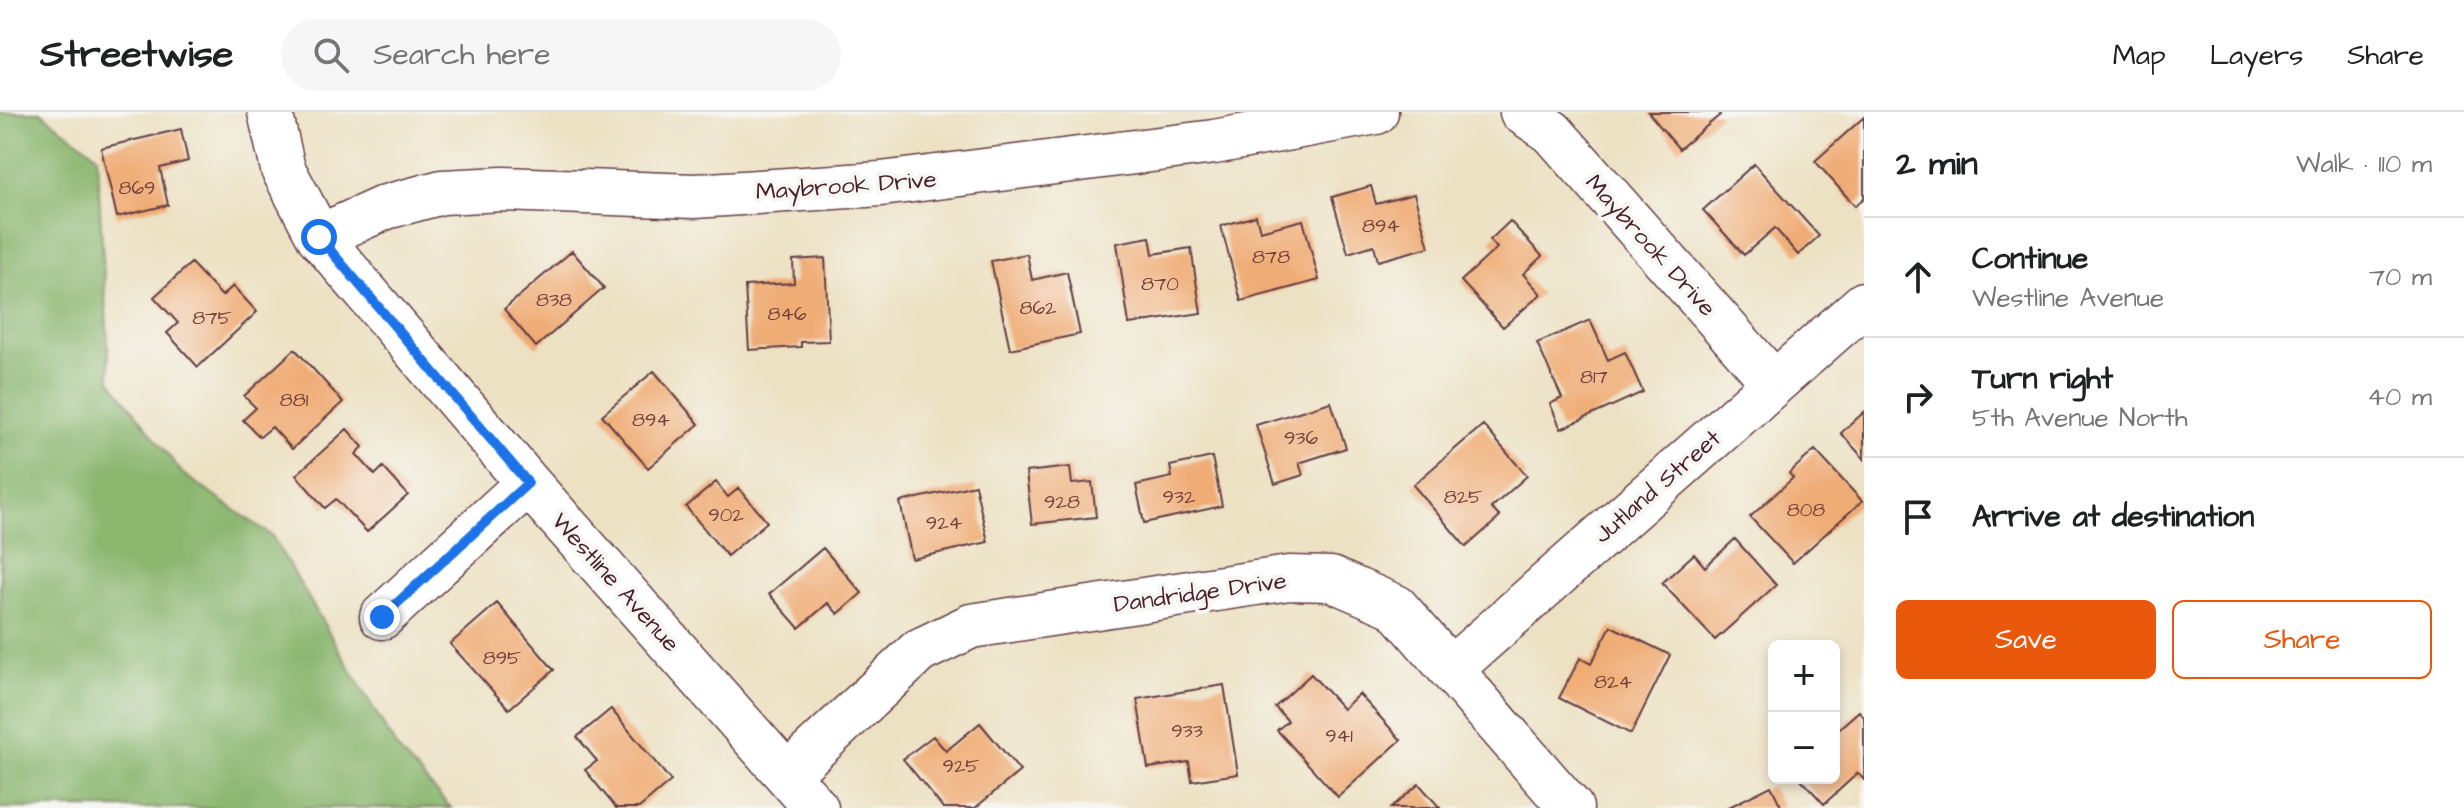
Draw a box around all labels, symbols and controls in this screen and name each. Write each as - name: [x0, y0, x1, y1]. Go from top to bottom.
- search box: [281, 19, 841, 91]
- text: Streetwise: [40, 29, 233, 81]
- icon: search: [309, 33, 353, 77]
- text: Search here: [373, 34, 550, 76]
- text: Map: [2113, 36, 2166, 75]
- text: Layers: [2210, 36, 2303, 75]
- text: Share: [2347, 36, 2424, 75]
- text: 2 min: [1896, 140, 1978, 188]
- text: Walk · 110 m: [2296, 146, 2432, 182]
- street label: Maybrook Drive: [755, 163, 938, 210]
- street label: Maybrook Drive: [1576, 167, 1724, 325]
- house number: 869: [119, 174, 155, 202]
- house number: 894: [1362, 212, 1400, 240]
- route start: [301, 219, 337, 255]
- text: Continue: [1972, 238, 2088, 280]
- house number: 878: [1252, 243, 1290, 271]
- icon: ahead: [1896, 255, 1940, 299]
- text: 70 m: [2369, 259, 2432, 295]
- house number: 870: [1141, 270, 1179, 298]
- text: Westline Avenue: [1972, 280, 2164, 316]
- house number: 838: [536, 286, 572, 314]
- house number: 862: [1020, 294, 1057, 322]
- house number: 846: [767, 300, 807, 328]
- house number: 875: [192, 304, 232, 332]
- text: Turn right: [1972, 358, 2113, 400]
- house number: 817: [1580, 363, 1608, 391]
- icon: right: [1896, 375, 1940, 419]
- text: 40 m: [2367, 379, 2432, 415]
- house number: 881: [280, 386, 309, 414]
- text: 5th Avenue North: [1972, 400, 2188, 436]
- house number: 894: [632, 406, 670, 434]
- street label: Jutland Street: [1587, 422, 1729, 552]
- house number: 936: [1284, 424, 1319, 452]
- house number: 932: [1162, 483, 1196, 511]
- house number: 825: [1444, 483, 1482, 511]
- house number: 928: [1044, 488, 1080, 516]
- icon: arrive: [1896, 495, 1940, 539]
- house number: 808: [1787, 496, 1825, 524]
- text: Arrive at destination: [1972, 496, 2254, 538]
- house number: 902: [708, 501, 744, 529]
- street label: Westline Avenue: [543, 505, 687, 660]
- house number: 924: [926, 509, 963, 537]
- street label: Dandridge Drive: [1112, 564, 1289, 623]
- route end: [364, 599, 400, 635]
- button: Save: [1896, 600, 2156, 679]
- button: Share: [2172, 600, 2432, 679]
- map controls: [1768, 640, 1840, 784]
- button: +: [1768, 640, 1840, 712]
- house number: 895: [483, 644, 521, 672]
- house number: 824: [1594, 668, 1632, 696]
- button: −: [1768, 712, 1840, 784]
- house number: 933: [1171, 717, 1203, 745]
- house number: 941: [1325, 722, 1353, 750]
- house number: 925: [943, 752, 980, 780]

